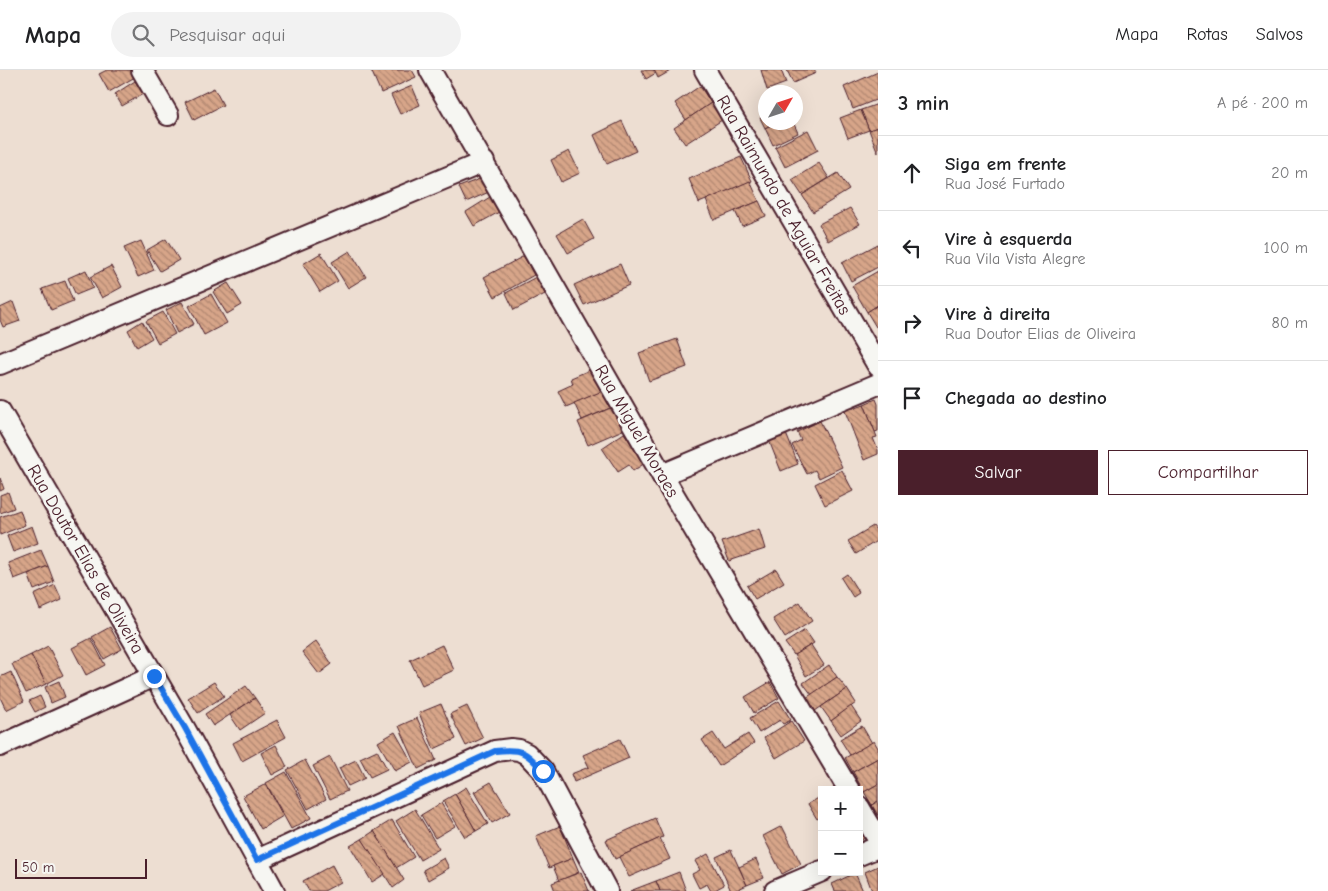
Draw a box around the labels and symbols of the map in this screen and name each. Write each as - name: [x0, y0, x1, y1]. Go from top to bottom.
- north arrow: [758, 85, 803, 130]
- street label: Rua Raimundo de Aguiar Freitas: [712, 92, 855, 319]
- street label: Rua Miguel Moraes: [590, 361, 683, 501]
- street label: Rua Doutor Elias de Oliveira: [23, 461, 148, 658]
- route end: [143, 665, 166, 688]
- route start: [532, 760, 555, 783]
- scale bar: [15, 856, 148, 879]

